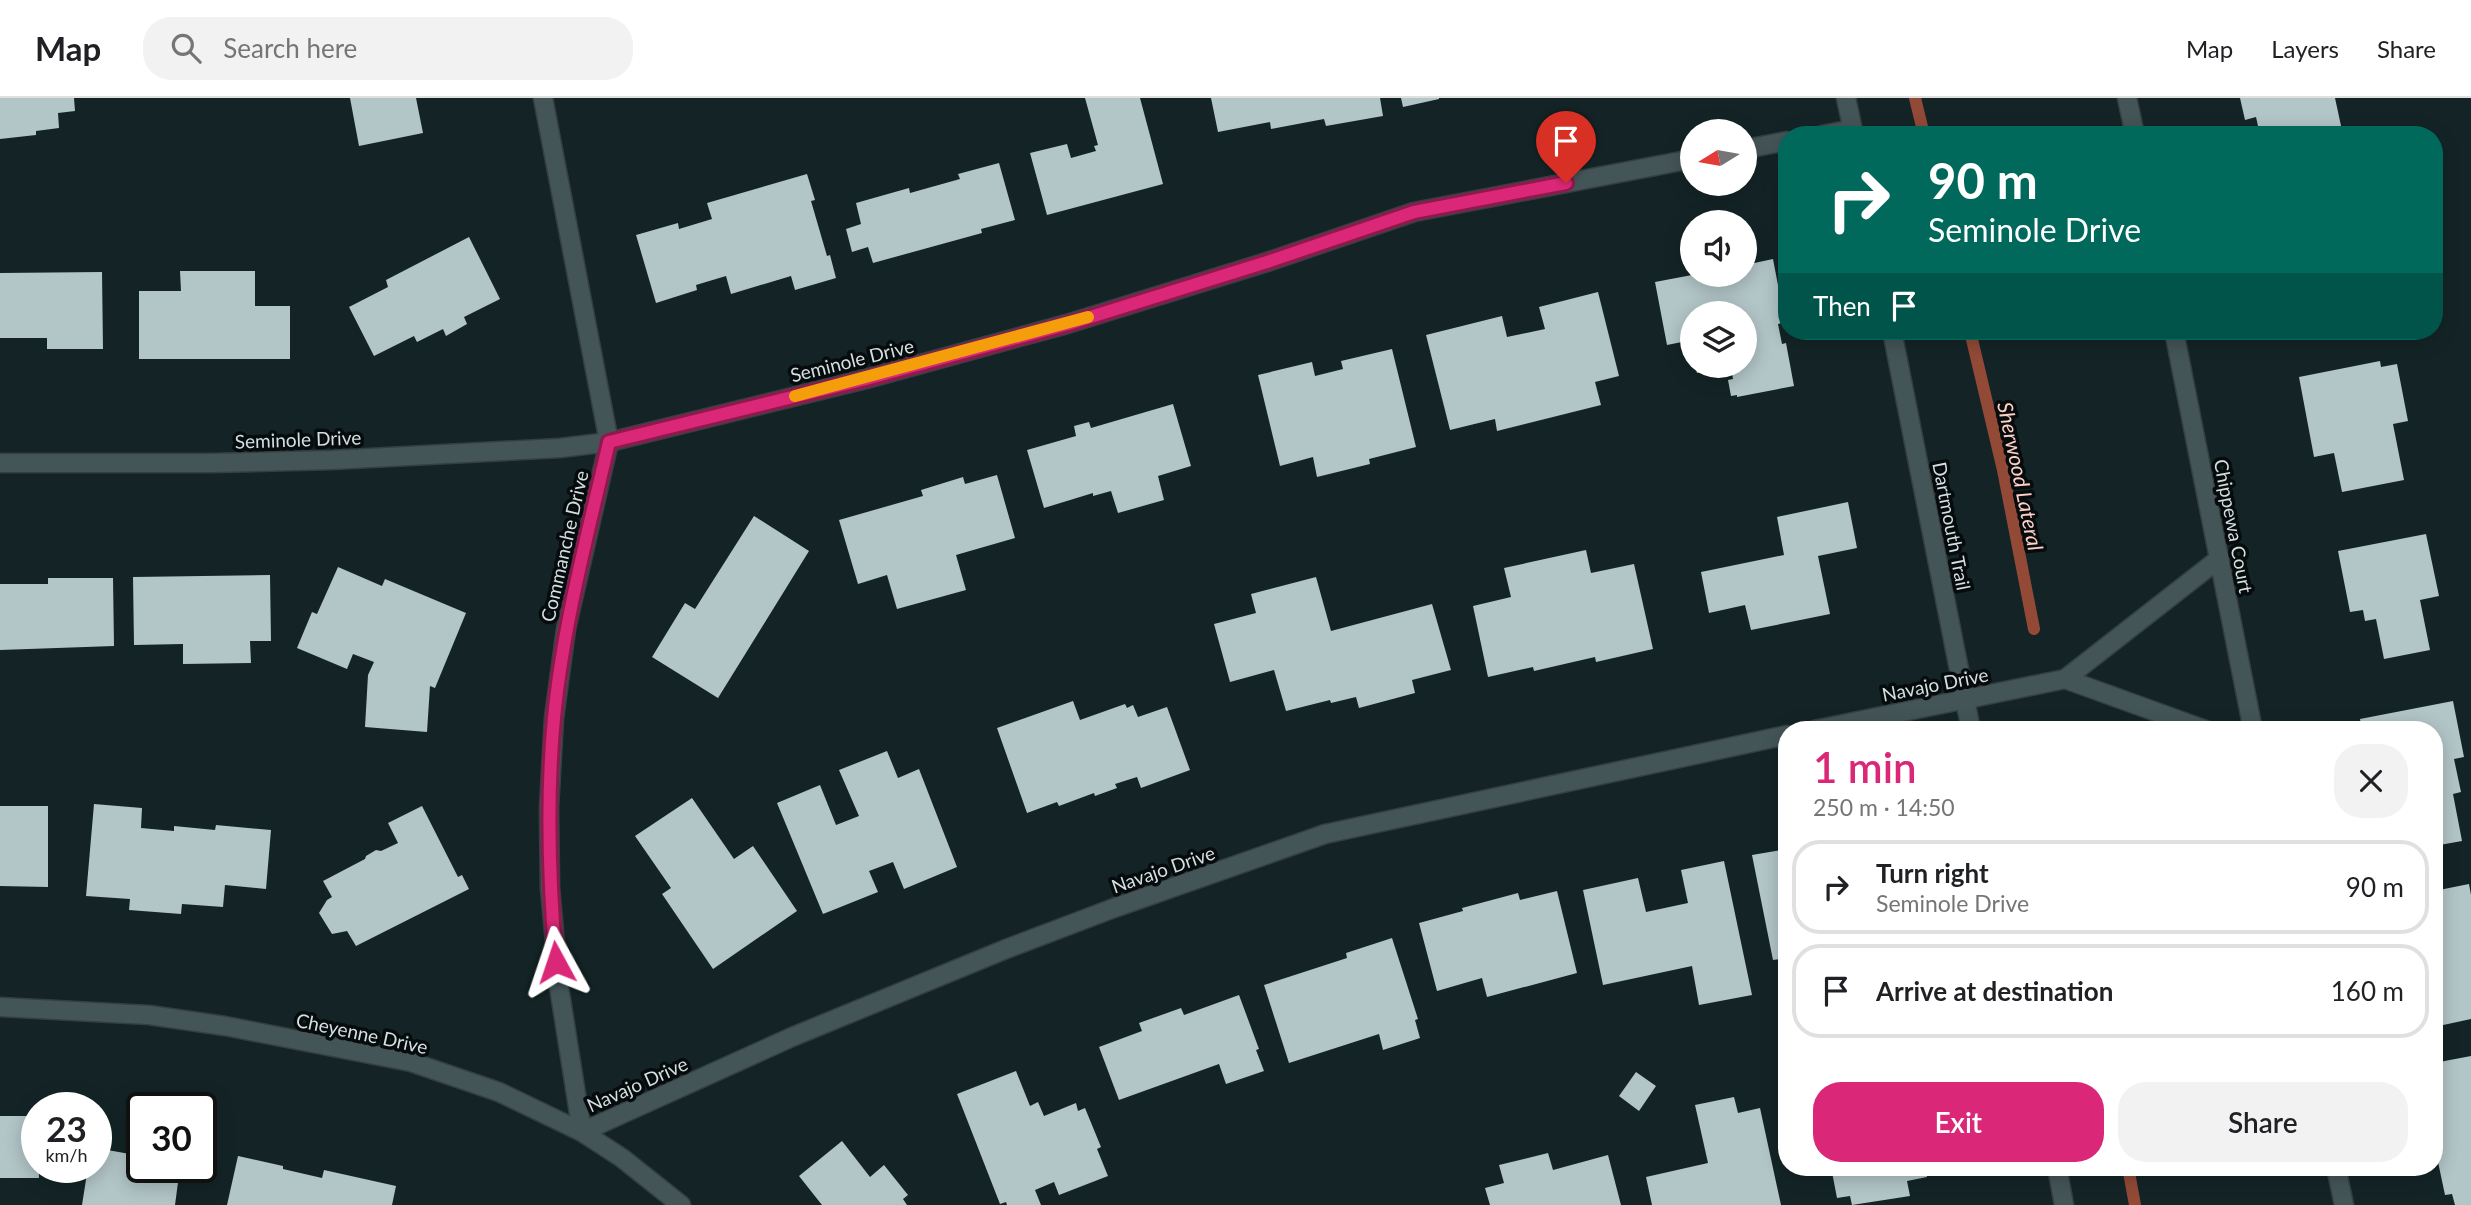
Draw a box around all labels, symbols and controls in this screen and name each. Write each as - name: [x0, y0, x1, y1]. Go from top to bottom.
- search box: [143, 17, 633, 80]
- text: Map: [35, 28, 101, 68]
- icon: search: [167, 29, 205, 67]
- text: Search here: [223, 32, 357, 64]
- text: Map: [2186, 34, 2233, 63]
- text: Layers: [2271, 34, 2339, 63]
- text: Share: [2377, 34, 2436, 63]
- pin: [1536, 111, 1596, 183]
- north arrow: [1680, 119, 1757, 196]
- map controls: [1680, 119, 1757, 378]
- icon: arrive: [1547, 122, 1585, 160]
- text: 90 m: [1928, 151, 2038, 209]
- icon: right: [1813, 154, 1904, 245]
- button: sound: [1680, 210, 1757, 287]
- text: Seminole Drive: [1928, 210, 2141, 249]
- icon: arrive: [1885, 287, 1923, 325]
- text: Then: [1813, 290, 1871, 322]
- button: layers: [1680, 301, 1757, 378]
- street label: Seminole Drive: [788, 334, 916, 386]
- water label: Sherwood Lateral: [1993, 399, 2049, 553]
- street label: Seminole Drive: [234, 425, 362, 453]
- street label: Chippewa Court: [2210, 457, 2258, 595]
- street label: Dartmouth Trail: [1928, 460, 1976, 592]
- street label: Commanche Drive: [535, 468, 593, 624]
- street label: Navajo Drive: [1880, 662, 1990, 706]
- text: 1 min: [1813, 742, 1917, 792]
- button: close: [2334, 744, 2408, 818]
- text: 250 m · 14:50: [1813, 793, 1955, 821]
- street label: Navajo Drive: [1108, 841, 1218, 897]
- text: Turn right: [1876, 857, 1989, 889]
- icon: right: [1817, 868, 1855, 906]
- text: 90 m: [2346, 871, 2404, 903]
- text: Seminole Drive: [1876, 889, 2029, 917]
- position arrow: [519, 925, 593, 999]
- icon: arrive: [1817, 972, 1855, 1010]
- text: Arrive at destination: [1876, 975, 2113, 1007]
- text: 160 m: [2331, 975, 2404, 1007]
- street label: Cheyenne Drive: [294, 1008, 430, 1058]
- street label: Navajo Drive: [583, 1052, 691, 1116]
- button: Exit: [1813, 1082, 2104, 1162]
- button: Share: [2118, 1082, 2408, 1162]
- speed limit sign: 30: [126, 1092, 217, 1183]
- text: 23: [46, 1107, 87, 1149]
- text: km/h: [45, 1144, 88, 1166]

